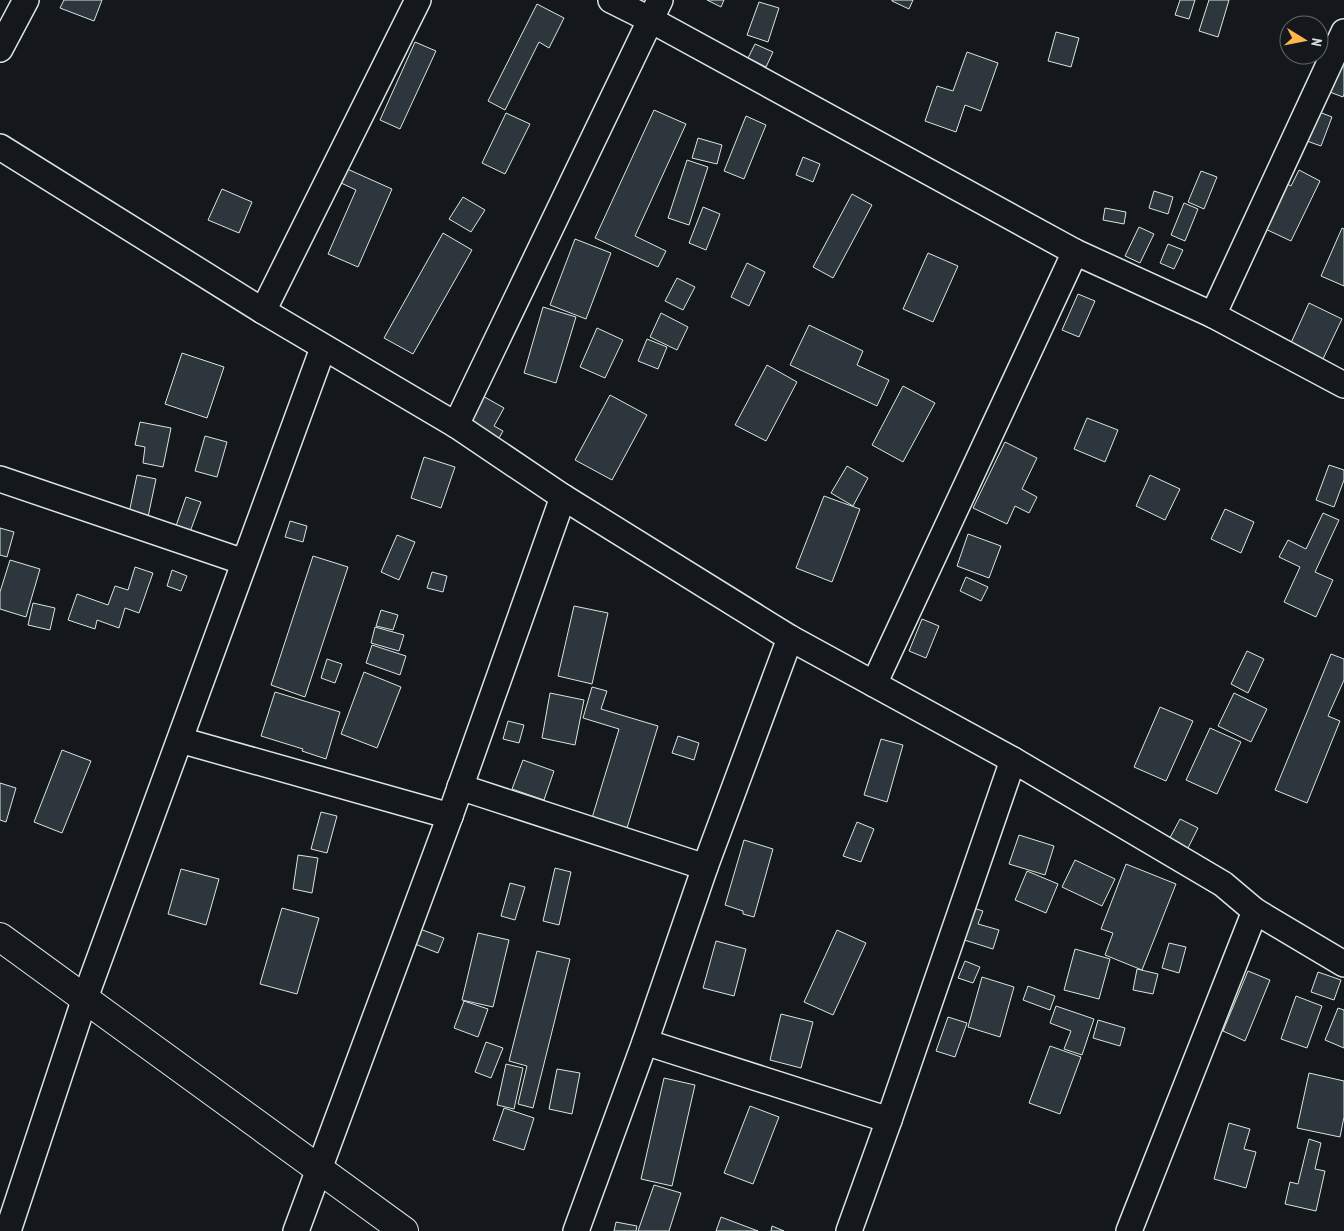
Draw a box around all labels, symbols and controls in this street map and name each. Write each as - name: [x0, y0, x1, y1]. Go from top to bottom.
- north arrow: [1279, 15, 1329, 65]
- text: N: [1307, 37, 1326, 48]

